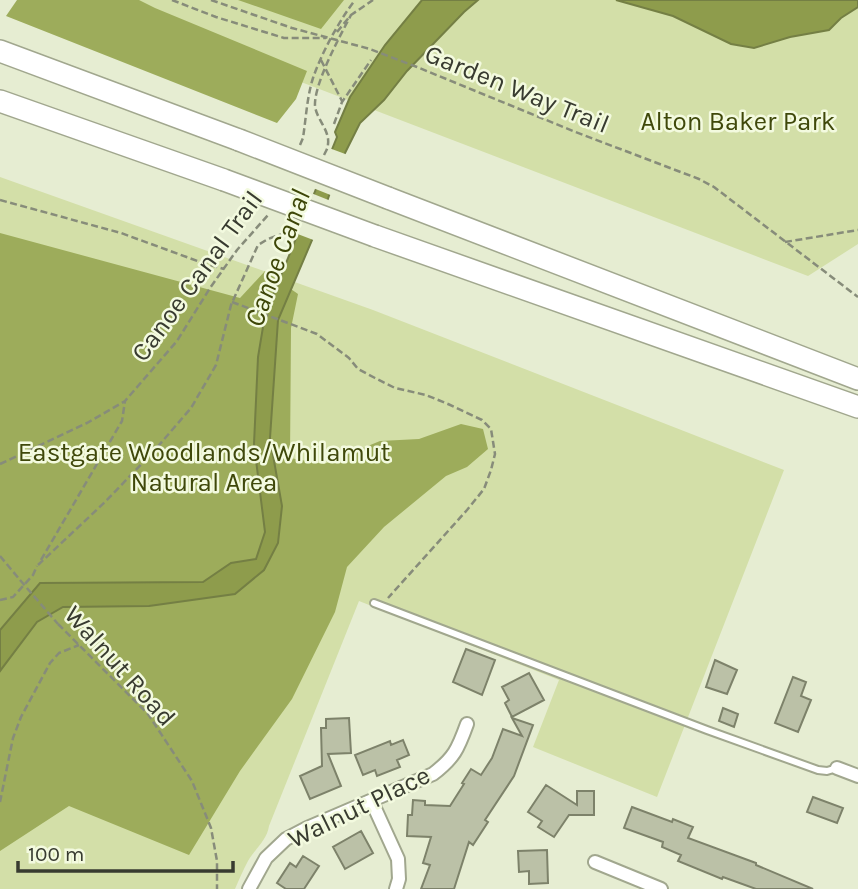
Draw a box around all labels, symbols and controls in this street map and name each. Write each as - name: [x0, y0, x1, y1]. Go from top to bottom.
- street label: Garden Way Trail: [420, 38, 614, 140]
- park label: Alton Baker Park: [641, 106, 835, 137]
- street label: Canoe Canal Trail: [125, 185, 269, 367]
- water label: Canoe Canal: [237, 185, 317, 331]
- park label: Eastgate Woodlands/Whilamut Natural Area: [18, 437, 391, 498]
- street label: Walnut Road: [58, 599, 182, 733]
- street label: Walnut Place: [283, 759, 435, 855]
- scale bar: [18, 830, 233, 874]
- text: 100 m: [28, 842, 85, 866]

